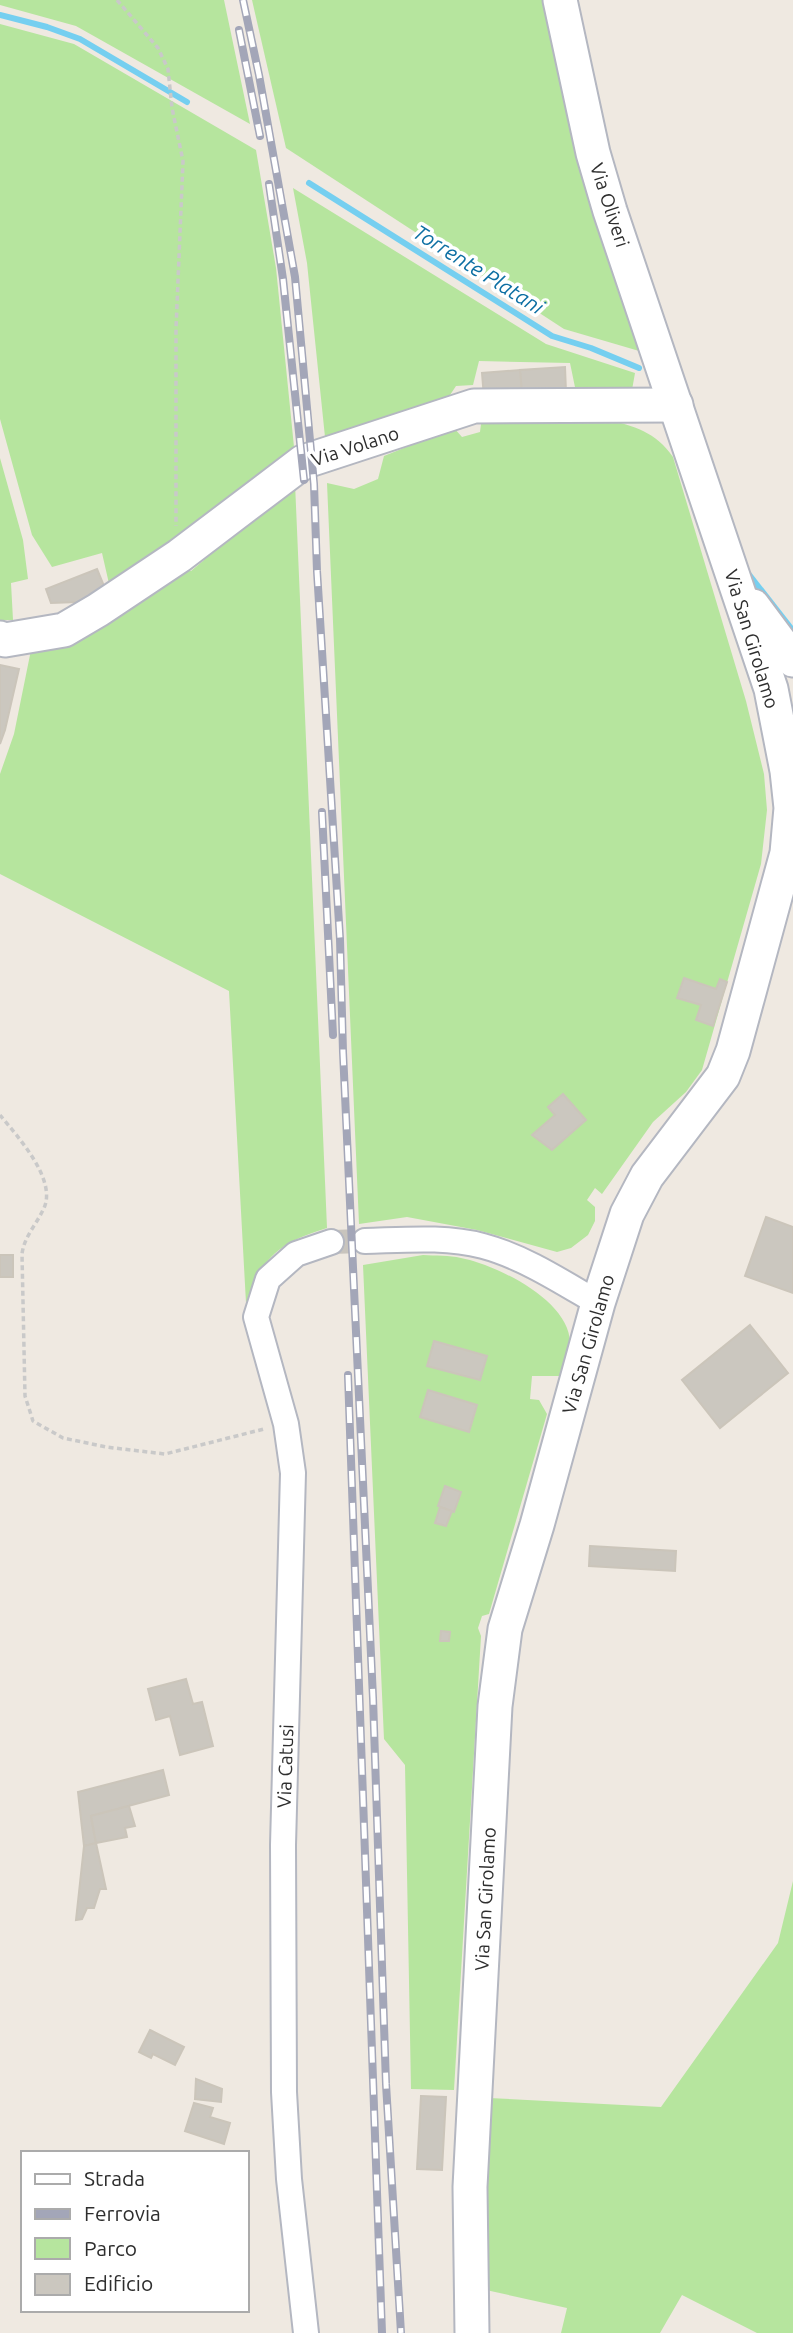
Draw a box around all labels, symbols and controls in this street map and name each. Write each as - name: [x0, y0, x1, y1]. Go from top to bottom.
- street label: Via Oliveri: [586, 160, 634, 250]
- water label: Torrente Platani: [409, 219, 549, 319]
- street label: Via Volano: [308, 422, 402, 470]
- street label: Via San Girolamo: [720, 567, 784, 711]
- street label: Via San Girolamo: [558, 1272, 618, 1416]
- street label: Via Catusi: [273, 1724, 297, 1808]
- street label: Via San Girolamo: [470, 1826, 500, 1972]
- legend: [21, 2151, 248, 2312]
- text: Strada: [84, 2166, 145, 2190]
- text: Ferrovia: [84, 2201, 161, 2225]
- text: Parco: [84, 2236, 137, 2260]
- text: Edificio: [84, 2271, 153, 2295]

